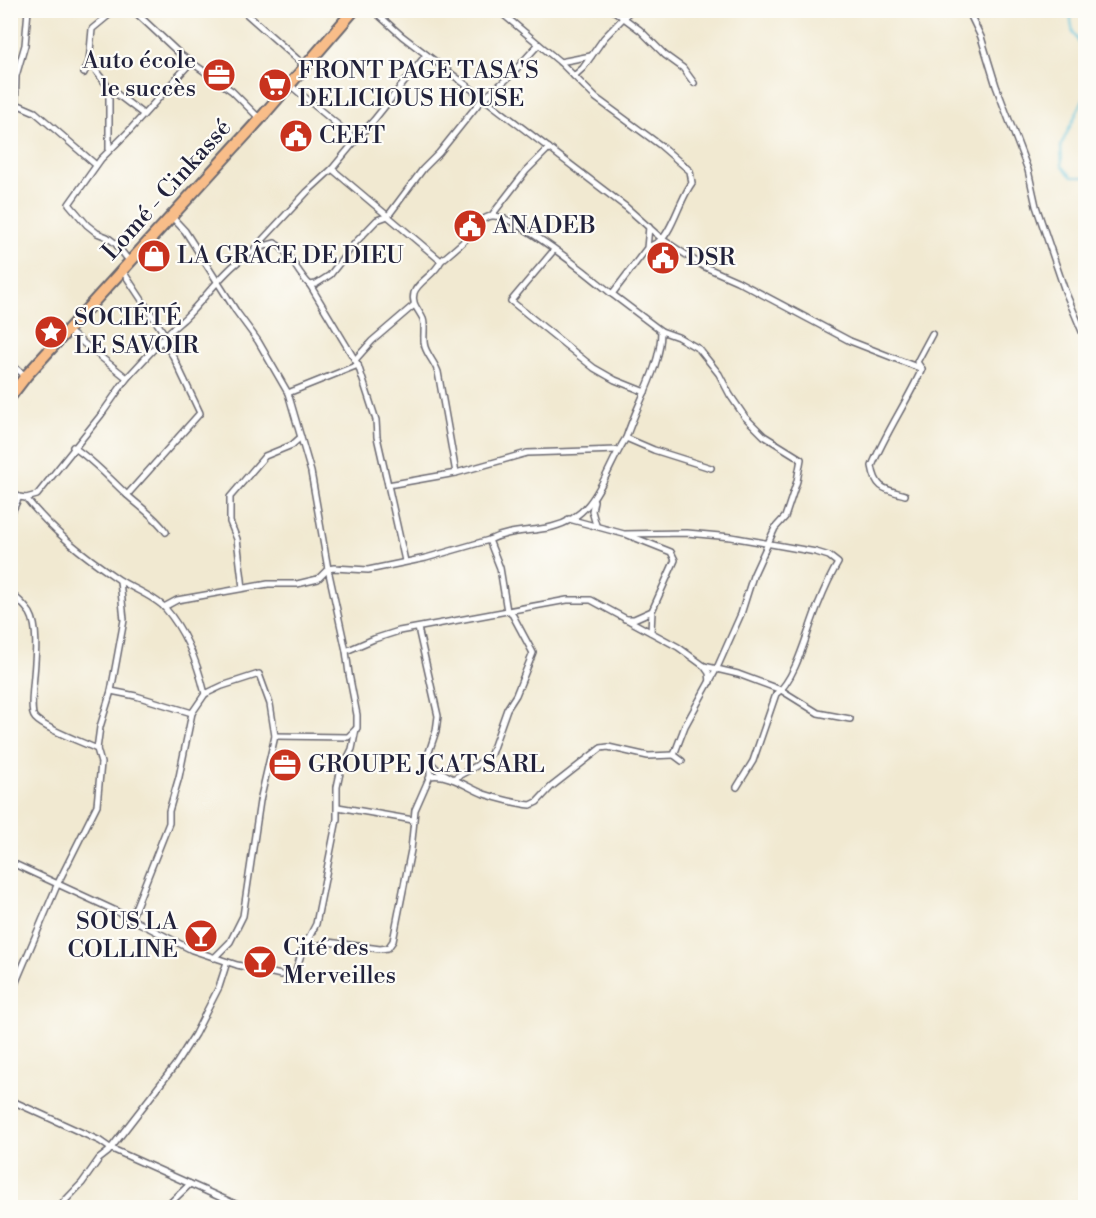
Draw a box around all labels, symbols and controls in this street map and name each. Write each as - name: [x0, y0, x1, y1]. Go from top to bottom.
- place label: Auto école le succès: [81, 46, 196, 104]
- place label: FRONT PAGE TASA'S DELICIOUS HOUSE: [298, 56, 539, 114]
- office icon: Auto école le succès: [201, 57, 237, 93]
- supermarket icon: FRONT PAGE TASA'S DELICIOUS HOUSE: [257, 67, 293, 103]
- street label: Lomé - Cinkassé: [96, 113, 238, 267]
- public building icon: CEET: [278, 118, 314, 154]
- place label: CEET: [319, 121, 385, 151]
- public building icon: ANADEB: [452, 208, 488, 244]
- place label: ANADEB: [492, 211, 596, 241]
- shop icon: LA GRÂCE DE DIEU: [136, 238, 172, 274]
- place label: LA GRÂCE DE DIEU: [177, 240, 404, 271]
- public building icon: DSR: [645, 240, 681, 276]
- place label: DSR: [686, 243, 736, 273]
- place label: SOCIÉTÉ LE SAVOIR: [74, 302, 200, 361]
- place icon: SOCIÉTÉ LE SAVOIR: [33, 314, 69, 350]
- office icon: GROUPE JCAT SARL: [267, 747, 303, 783]
- place label: GROUPE JCAT SARL: [308, 750, 545, 780]
- place label: SOUS LA COLLINE: [68, 907, 179, 965]
- bar icon: SOUS LA COLLINE: [183, 918, 219, 954]
- place label: Cité des Merveilles: [283, 933, 396, 991]
- bar icon: Cité des Merveilles: [242, 944, 278, 980]

